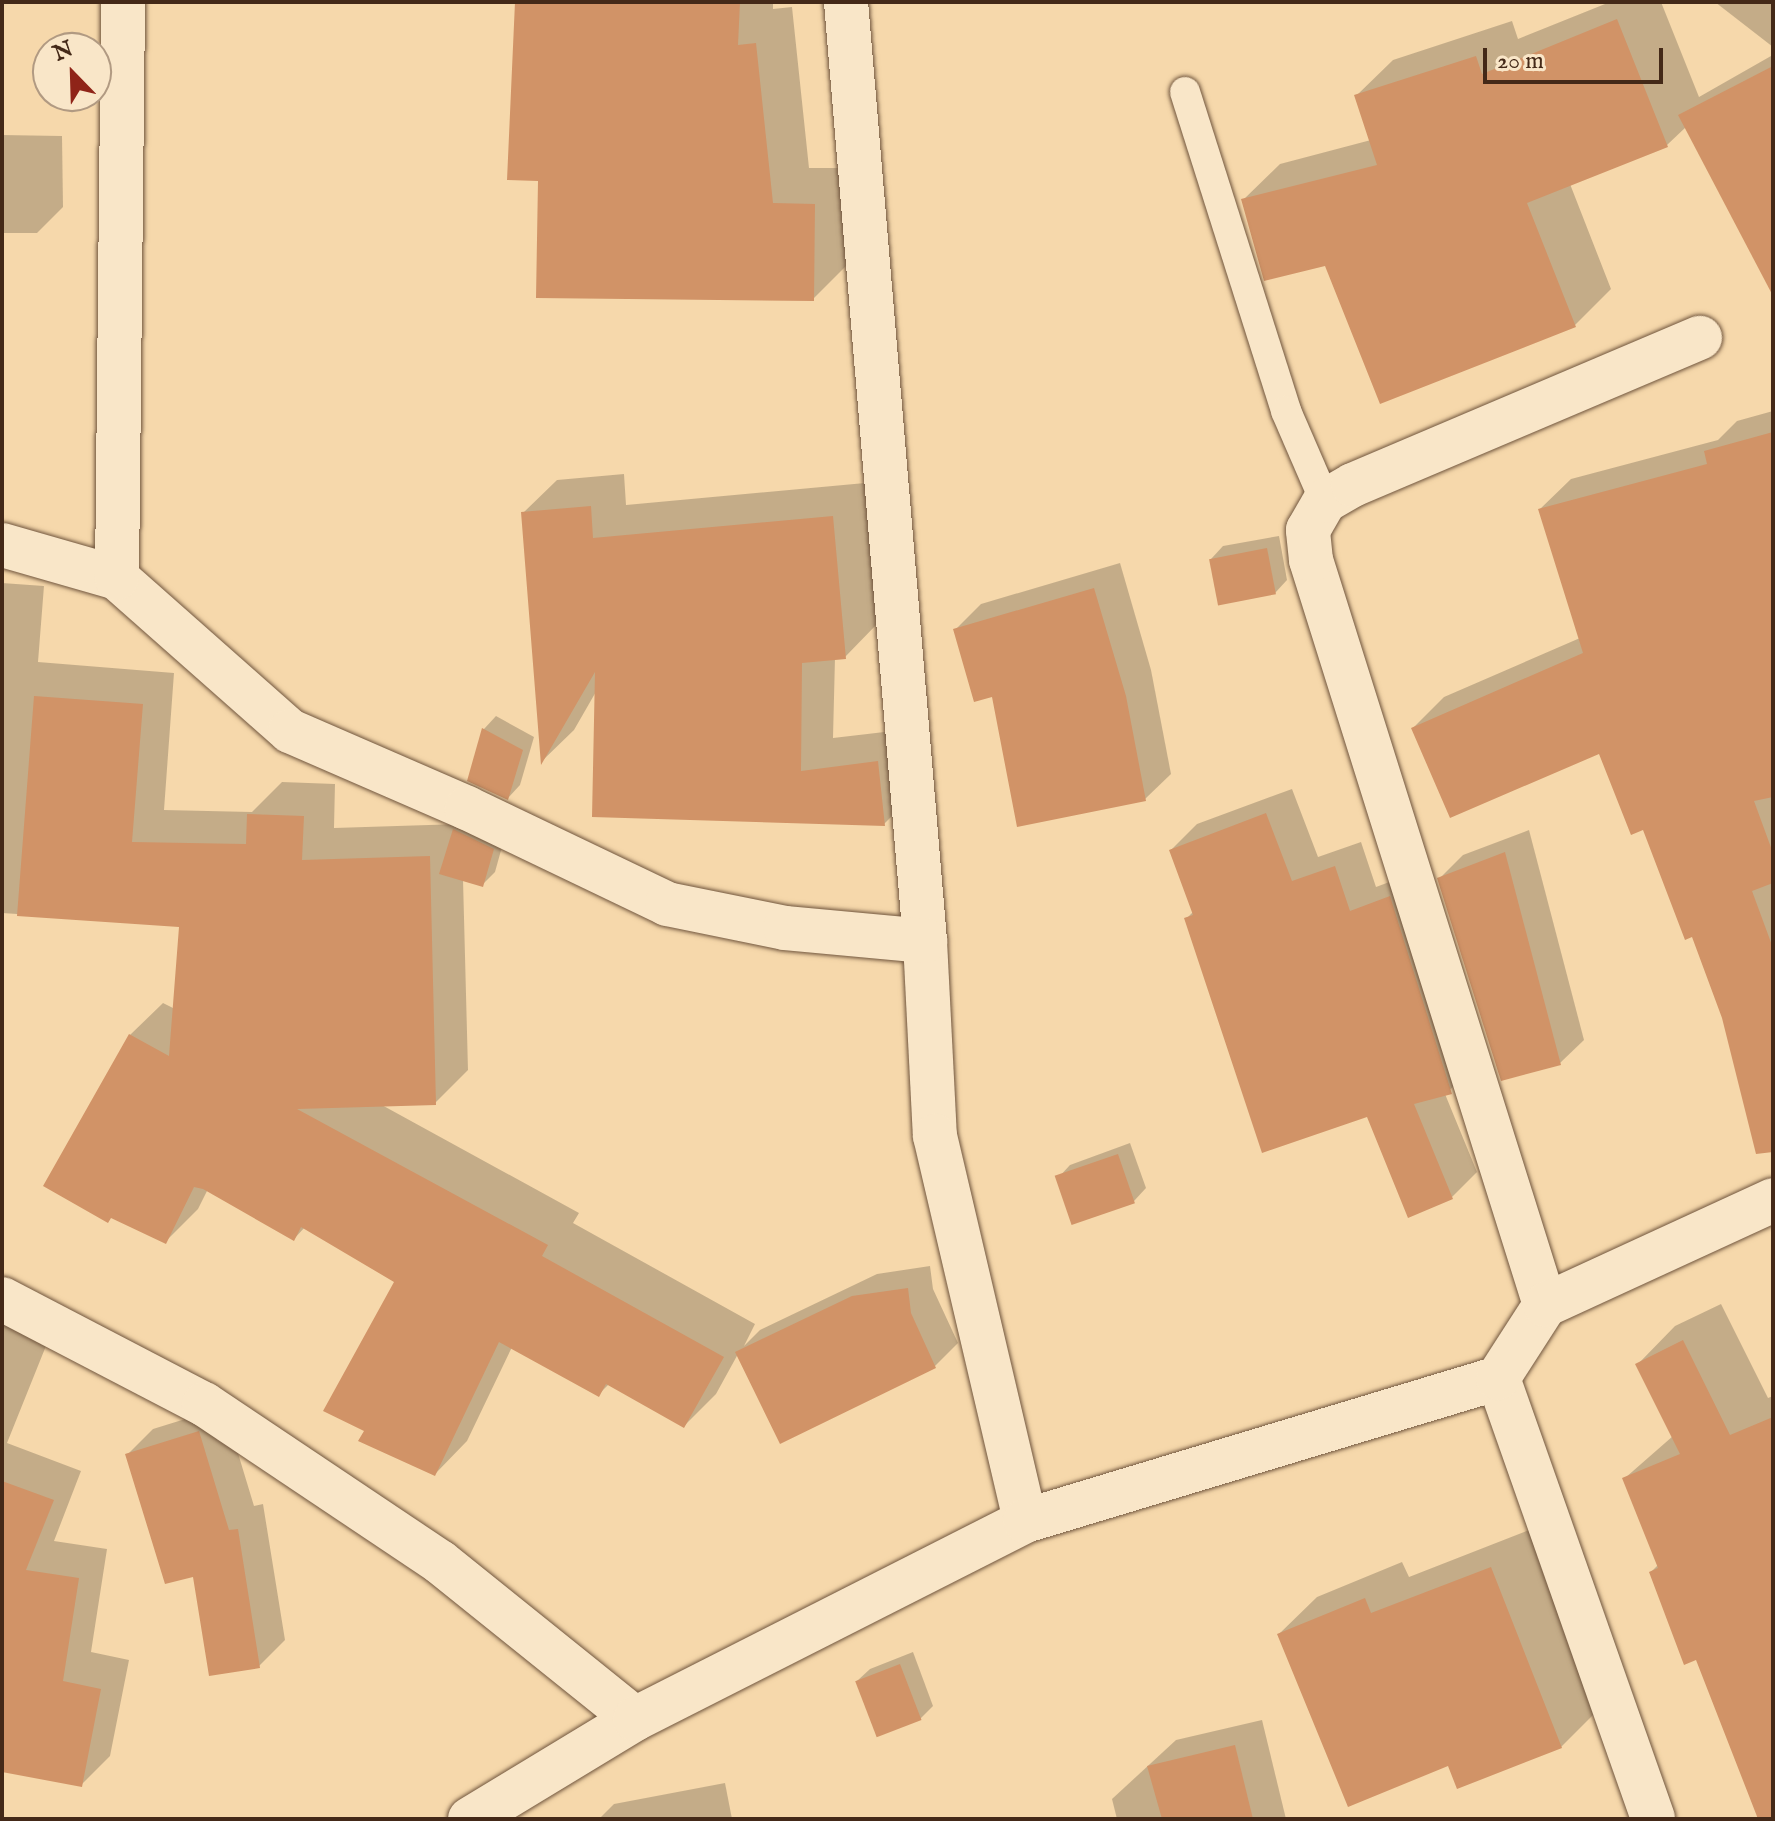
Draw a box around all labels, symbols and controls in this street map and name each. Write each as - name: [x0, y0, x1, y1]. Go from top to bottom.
- north arrow: [32, 32, 112, 112]
- scale bar: [1487, 32, 1667, 82]
- text: N: [49, 35, 78, 68]
- text: 20 m: [1497, 46, 1544, 77]

